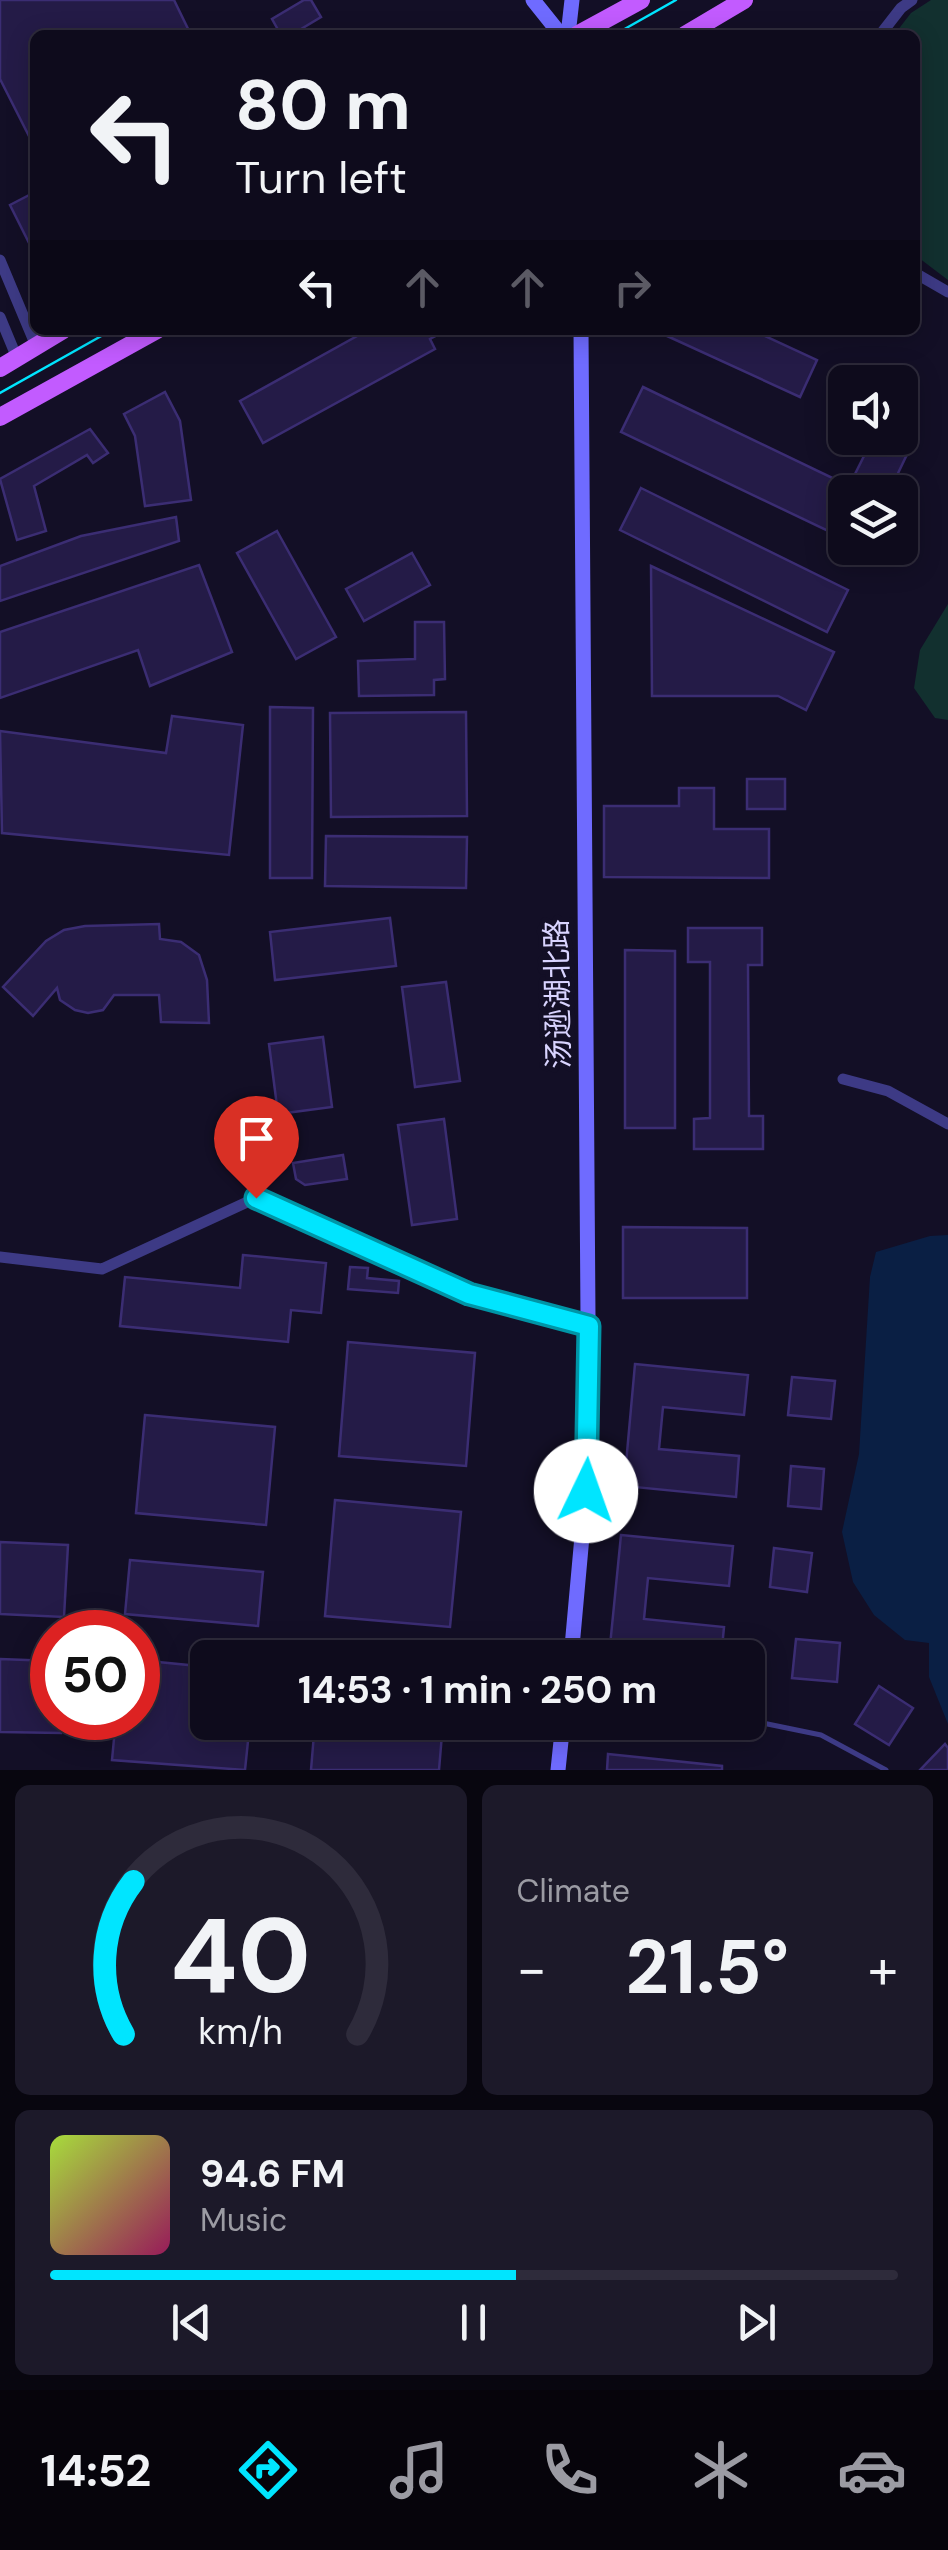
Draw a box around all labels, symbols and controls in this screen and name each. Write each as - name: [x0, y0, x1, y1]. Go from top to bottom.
- text: 80 m: [235, 60, 411, 151]
- icon: left: [70, 70, 200, 200]
- text: Turn left: [235, 148, 407, 207]
- icon: left: [290, 260, 345, 315]
- icon: ahead: [395, 260, 450, 315]
- icon: ahead: [500, 260, 555, 315]
- icon: right: [605, 260, 660, 315]
- map controls: [828, 365, 918, 565]
- button: sound: [828, 365, 918, 455]
- button: layers: [828, 475, 918, 565]
- street label: 汤逊湖北路: [537, 919, 578, 1069]
- pin: [214, 1096, 299, 1199]
- icon: arrive: [229, 1111, 284, 1166]
- position arrow: [534, 1439, 638, 1543]
- speed limit sign: 50: [30, 1610, 160, 1740]
- text: 14:53 · 1 min · 250 m: [298, 1665, 657, 1715]
- text: Climate: [517, 1870, 630, 1912]
- text: 40: [170, 1889, 311, 2024]
- text: 21.5°: [626, 1919, 789, 2016]
- text: −: [517, 1933, 547, 2005]
- text: +: [868, 1933, 898, 2005]
- text: km/h: [199, 2009, 283, 2055]
- text: 94.6 FM: [200, 2149, 345, 2199]
- text: Music: [200, 2199, 287, 2241]
- icon: previous: [164, 2295, 219, 2350]
- icon: pause: [446, 2295, 501, 2350]
- icon: next: [729, 2295, 784, 2350]
- icon: directions: [233, 2435, 303, 2505]
- icon: music: [384, 2435, 454, 2505]
- icon: phone: [535, 2435, 605, 2505]
- icon: climate: [686, 2435, 756, 2505]
- icon: car: [837, 2435, 907, 2505]
- text: 14:52: [41, 2441, 151, 2500]

